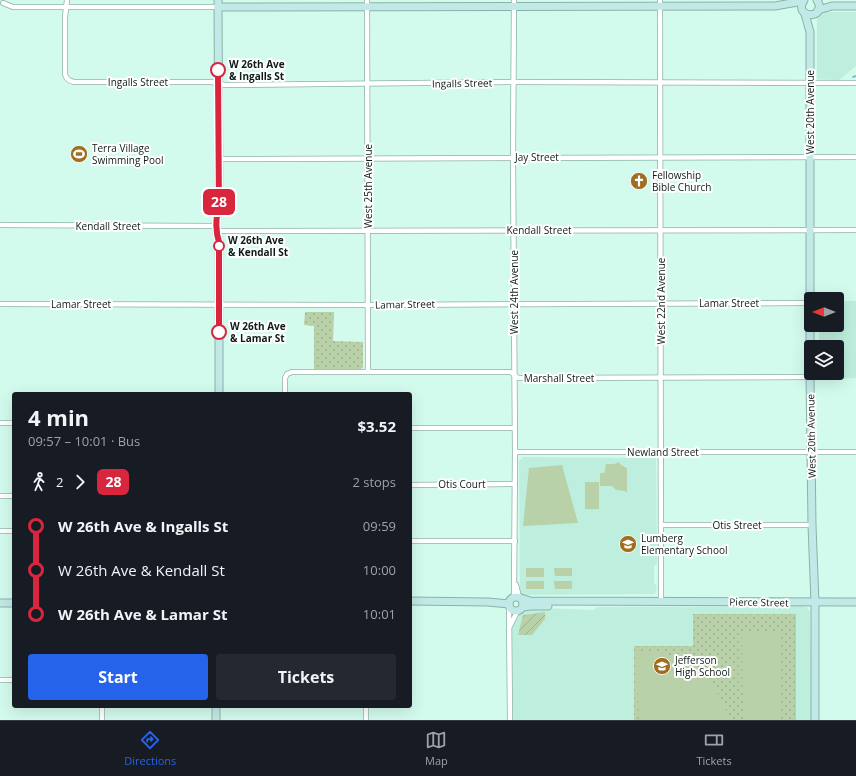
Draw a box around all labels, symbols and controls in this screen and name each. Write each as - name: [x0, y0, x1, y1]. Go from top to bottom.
- place label: W 26th Ave & Ingalls St: [229, 57, 285, 83]
- marker: W 26th Ave & Ingalls St: [210, 62, 226, 78]
- street label: West 20th Avenue: [803, 69, 817, 154]
- street label: Ingalls Street: [108, 75, 169, 89]
- street label: Ingalls Street: [432, 75, 493, 91]
- place label: Terra Village Swimming Pool: [92, 141, 164, 167]
- street label: West 25th Avenue: [361, 143, 375, 228]
- sports icon: Terra Village Swimming Pool: [69, 144, 89, 164]
- street label: Jay Street: [514, 150, 559, 164]
- place label: Fellowship Bible Church: [652, 168, 711, 194]
- church icon: Fellowship Bible Church: [629, 171, 649, 191]
- line badge: 28: [201, 189, 237, 215]
- text: 28: [211, 192, 227, 211]
- street label: Kendall Street: [75, 219, 141, 233]
- street label: Kendall Street: [506, 223, 572, 237]
- place label: W 26th Ave & Kendall St: [228, 233, 289, 259]
- marker: W 26th Ave & Kendall St: [213, 240, 225, 252]
- street label: West 24th Avenue: [507, 249, 521, 334]
- street label: West 22nd Avenue: [654, 257, 668, 344]
- north arrow: [804, 292, 844, 332]
- map controls: [804, 292, 844, 380]
- street label: Lamar Street: [375, 296, 436, 312]
- street label: Lamar Street: [699, 296, 760, 310]
- street label: Lamar Street: [51, 297, 112, 311]
- place label: W 26th Ave & Lamar St: [230, 319, 286, 345]
- marker: W 26th Ave & Lamar St: [211, 324, 227, 340]
- button: layers: [804, 340, 844, 380]
- street label: Marshall Street: [524, 371, 595, 385]
- street label: West 20th Avenue: [803, 393, 819, 478]
- text: 4 min: [28, 402, 89, 432]
- text: $3.52: [357, 416, 396, 436]
- text: 09:57 – 10:01 · Bus: [28, 432, 140, 450]
- street label: Newland Street: [627, 445, 699, 459]
- icon: walk: [28, 471, 50, 493]
- icon: forward: [69, 471, 91, 493]
- text: 28: [105, 472, 121, 491]
- text: 2: [56, 473, 63, 491]
- text: 2 stops: [352, 473, 396, 491]
- street label: Otis Court: [438, 477, 486, 491]
- text: W 26th Ave & Ingalls St: [58, 516, 228, 536]
- text: 09:59: [363, 517, 396, 535]
- street label: Otis Street: [712, 518, 762, 532]
- place label: Lumberg Elementary School: [641, 531, 727, 557]
- school or university icon: Lumberg Elementary School: [618, 534, 638, 554]
- text: W 26th Ave & Kendall St: [58, 560, 225, 580]
- text: 10:00: [363, 561, 396, 579]
- street label: Pierce Street: [729, 594, 789, 610]
- text: W 26th Ave & Lamar St: [58, 604, 227, 624]
- text: 10:01: [363, 605, 396, 623]
- place label: Jefferson High School: [674, 653, 730, 679]
- button: Start: [28, 654, 208, 700]
- button: Tickets: [216, 654, 396, 700]
- school or university icon: Jefferson High School: [652, 656, 672, 676]
- tab: Directions: [124, 729, 176, 768]
- tab: Map: [425, 729, 448, 768]
- tab: Tickets: [696, 729, 732, 768]

